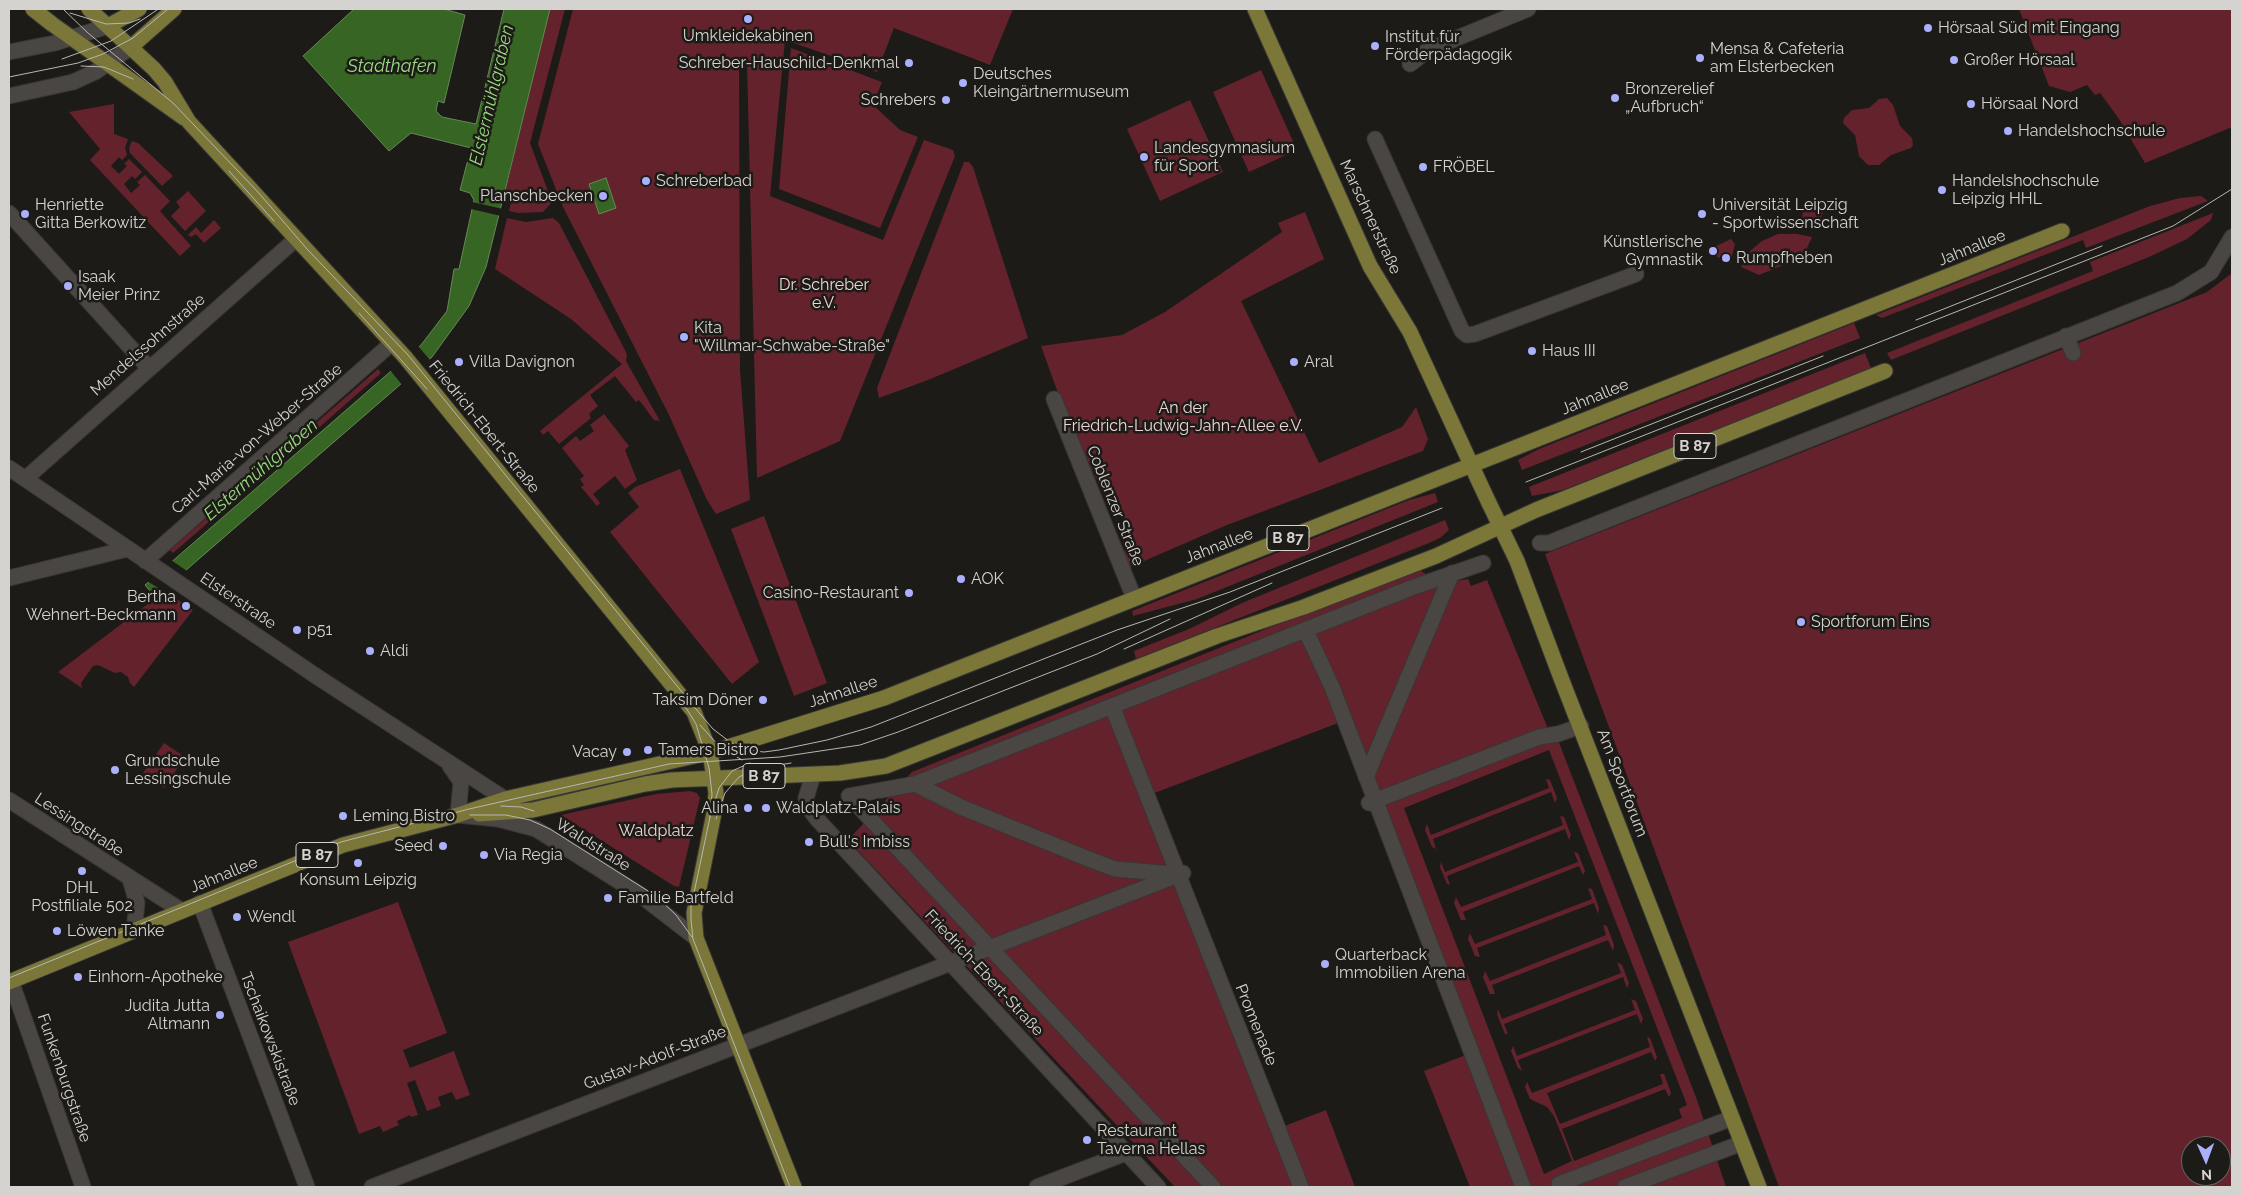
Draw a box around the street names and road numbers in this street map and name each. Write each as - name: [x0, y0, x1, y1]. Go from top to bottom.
- street label: Marschnerstraße: [1335, 157, 1405, 277]
- street label: Jahnallee: [1935, 226, 2009, 270]
- street label: Mendelssohnstraße: [87, 290, 209, 400]
- street label: Friedrich-Ebert-Straße: [425, 357, 543, 497]
- street label: Carl-Maria-von-Weber-Straße: [168, 360, 346, 518]
- street label: Jahnallee: [1558, 375, 1632, 419]
- road number: B 87: [1674, 434, 1716, 458]
- street label: Coblenzer Straße: [1082, 443, 1148, 569]
- street label: Jahnallee: [1182, 524, 1256, 568]
- road number: B 87: [1267, 526, 1309, 550]
- street label: Elsterstraße: [196, 569, 280, 633]
- street label: Jahnallee: [806, 672, 880, 712]
- street label: Am Sportforum: [1593, 726, 1651, 840]
- road number: B 87: [743, 764, 785, 788]
- street label: Lessingstraße: [31, 789, 127, 861]
- street label: Waldstraße: [552, 814, 634, 876]
- road number: B 87: [296, 842, 338, 868]
- street label: Jahnallee: [187, 853, 261, 897]
- street label: Friedrich-Ebert-Straße: [921, 906, 1047, 1040]
- street label: Tschaikowskistraße: [236, 970, 304, 1108]
- street label: Promenade: [1231, 981, 1281, 1069]
- street label: Funkenburgstraße: [33, 1011, 95, 1145]
- street label: Gustav-Adolf-Straße: [581, 1022, 729, 1094]

